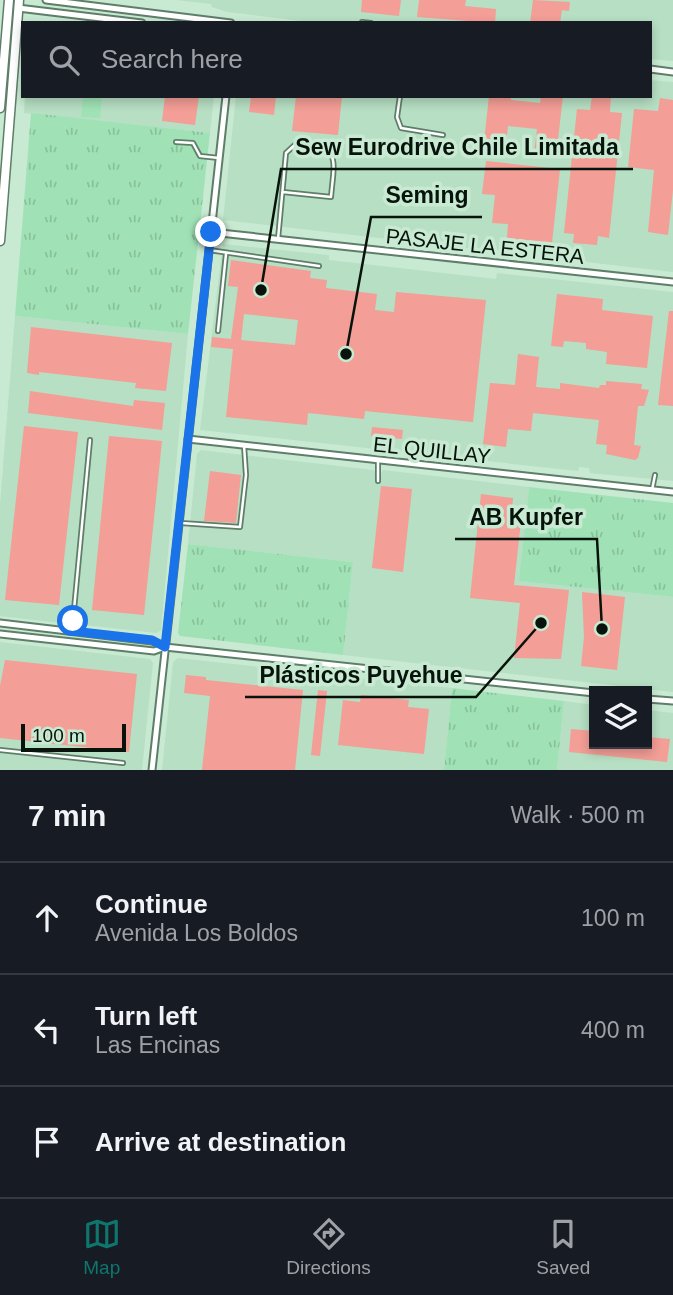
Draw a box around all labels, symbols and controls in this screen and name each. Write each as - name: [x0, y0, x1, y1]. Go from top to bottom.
- search box: [21, 21, 652, 98]
- icon: search: [45, 41, 83, 79]
- text: Search here: [101, 44, 243, 74]
- callout: Sew Eurodrive Chile Limitada: [281, 125, 633, 169]
- text: Sew Eurodrive Chile Limitada: [295, 134, 619, 160]
- callout: Seming: [371, 173, 482, 217]
- text: Seming: [385, 182, 469, 208]
- route end: [195, 216, 226, 247]
- street label: PASAJE LA ESTERA: [385, 224, 585, 268]
- street label: EL QUILLAY: [372, 432, 492, 468]
- callout: AB Kupfer: [455, 495, 597, 539]
- text: AB Kupfer: [469, 504, 583, 530]
- route start: [57, 605, 88, 636]
- callout: Plásticos Puyehue: [245, 653, 476, 697]
- text: Plásticos Puyehue: [259, 662, 463, 688]
- map controls: [589, 686, 652, 749]
- button: layers: [589, 686, 652, 749]
- scale bar: [21, 721, 126, 753]
- text: 100 m: [32, 725, 85, 746]
- text: 7 min: [28, 799, 106, 832]
- text: Walk · 500 m: [510, 802, 645, 828]
- text: Continue: [95, 889, 208, 919]
- icon: ahead: [28, 899, 66, 937]
- text: 100 m: [581, 905, 645, 931]
- text: Avenida Los Boldos: [95, 920, 298, 946]
- text: Turn left: [95, 1001, 197, 1031]
- icon: left: [28, 1011, 66, 1049]
- text: 400 m: [581, 1017, 645, 1043]
- text: Las Encinas: [95, 1032, 220, 1058]
- icon: arrive: [28, 1123, 66, 1161]
- text: Arrive at destination: [95, 1127, 346, 1157]
- tab: Map: [83, 1215, 121, 1279]
- tab: Directions: [286, 1215, 371, 1279]
- tab: Saved: [536, 1215, 590, 1279]

